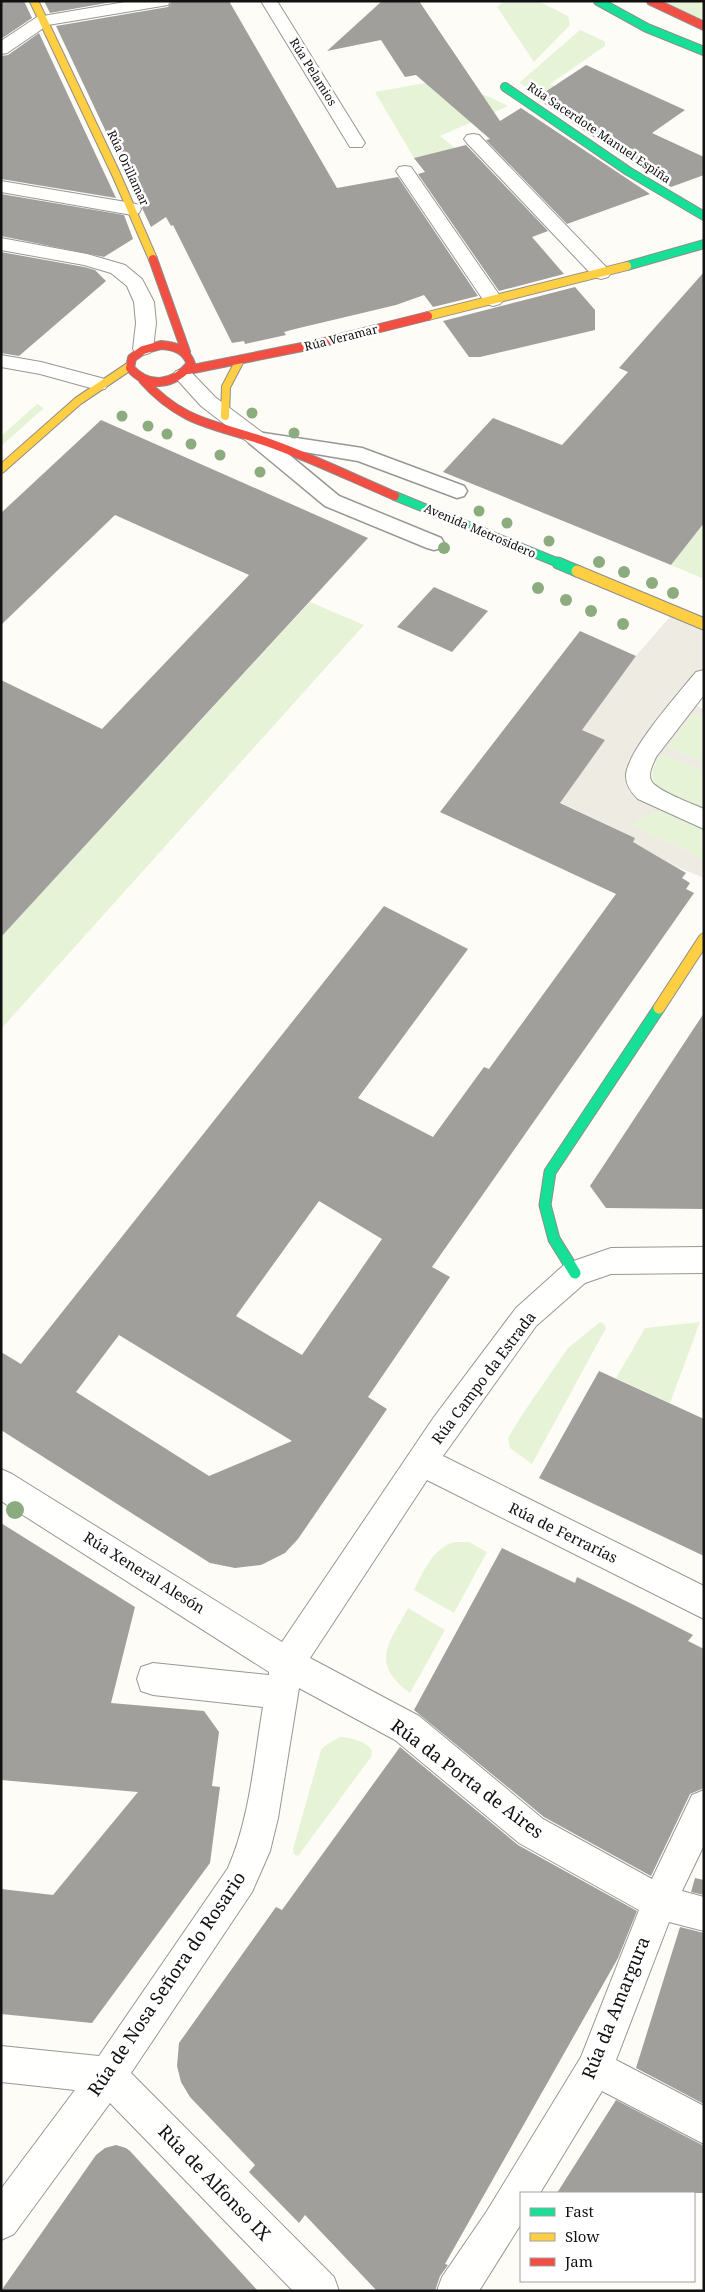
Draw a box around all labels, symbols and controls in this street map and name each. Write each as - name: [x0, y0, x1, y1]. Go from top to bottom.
- street label: Rúa Pelamios: [286, 35, 341, 109]
- street label: Rúa Sacerdote Manuel Espiña: [524, 78, 675, 187]
- street label: Rúa Orillamar: [103, 127, 154, 209]
- street label: Rúa Veramar: [302, 320, 380, 355]
- street label: Avenida Metrosidero: [422, 499, 539, 562]
- street label: Rúa Campo da Estrada: [427, 1307, 540, 1448]
- street label: Rúa de Ferrarías: [506, 1497, 621, 1567]
- street label: Rúa Xeneral Alesón: [80, 1527, 209, 1618]
- street label: Rúa da Porta de Aires: [387, 1713, 549, 1843]
- street label: Rúa de Nosa Señora do Rosario: [82, 1866, 250, 2100]
- street label: Rúa da Amargura: [576, 1933, 655, 2082]
- street label: Rúa de Alfonso IX: [153, 2119, 276, 2245]
- legend: [520, 2192, 695, 2282]
- text: Fast: [565, 2201, 594, 2221]
- text: Slow: [565, 2226, 599, 2246]
- text: Jam: [564, 2251, 593, 2271]

